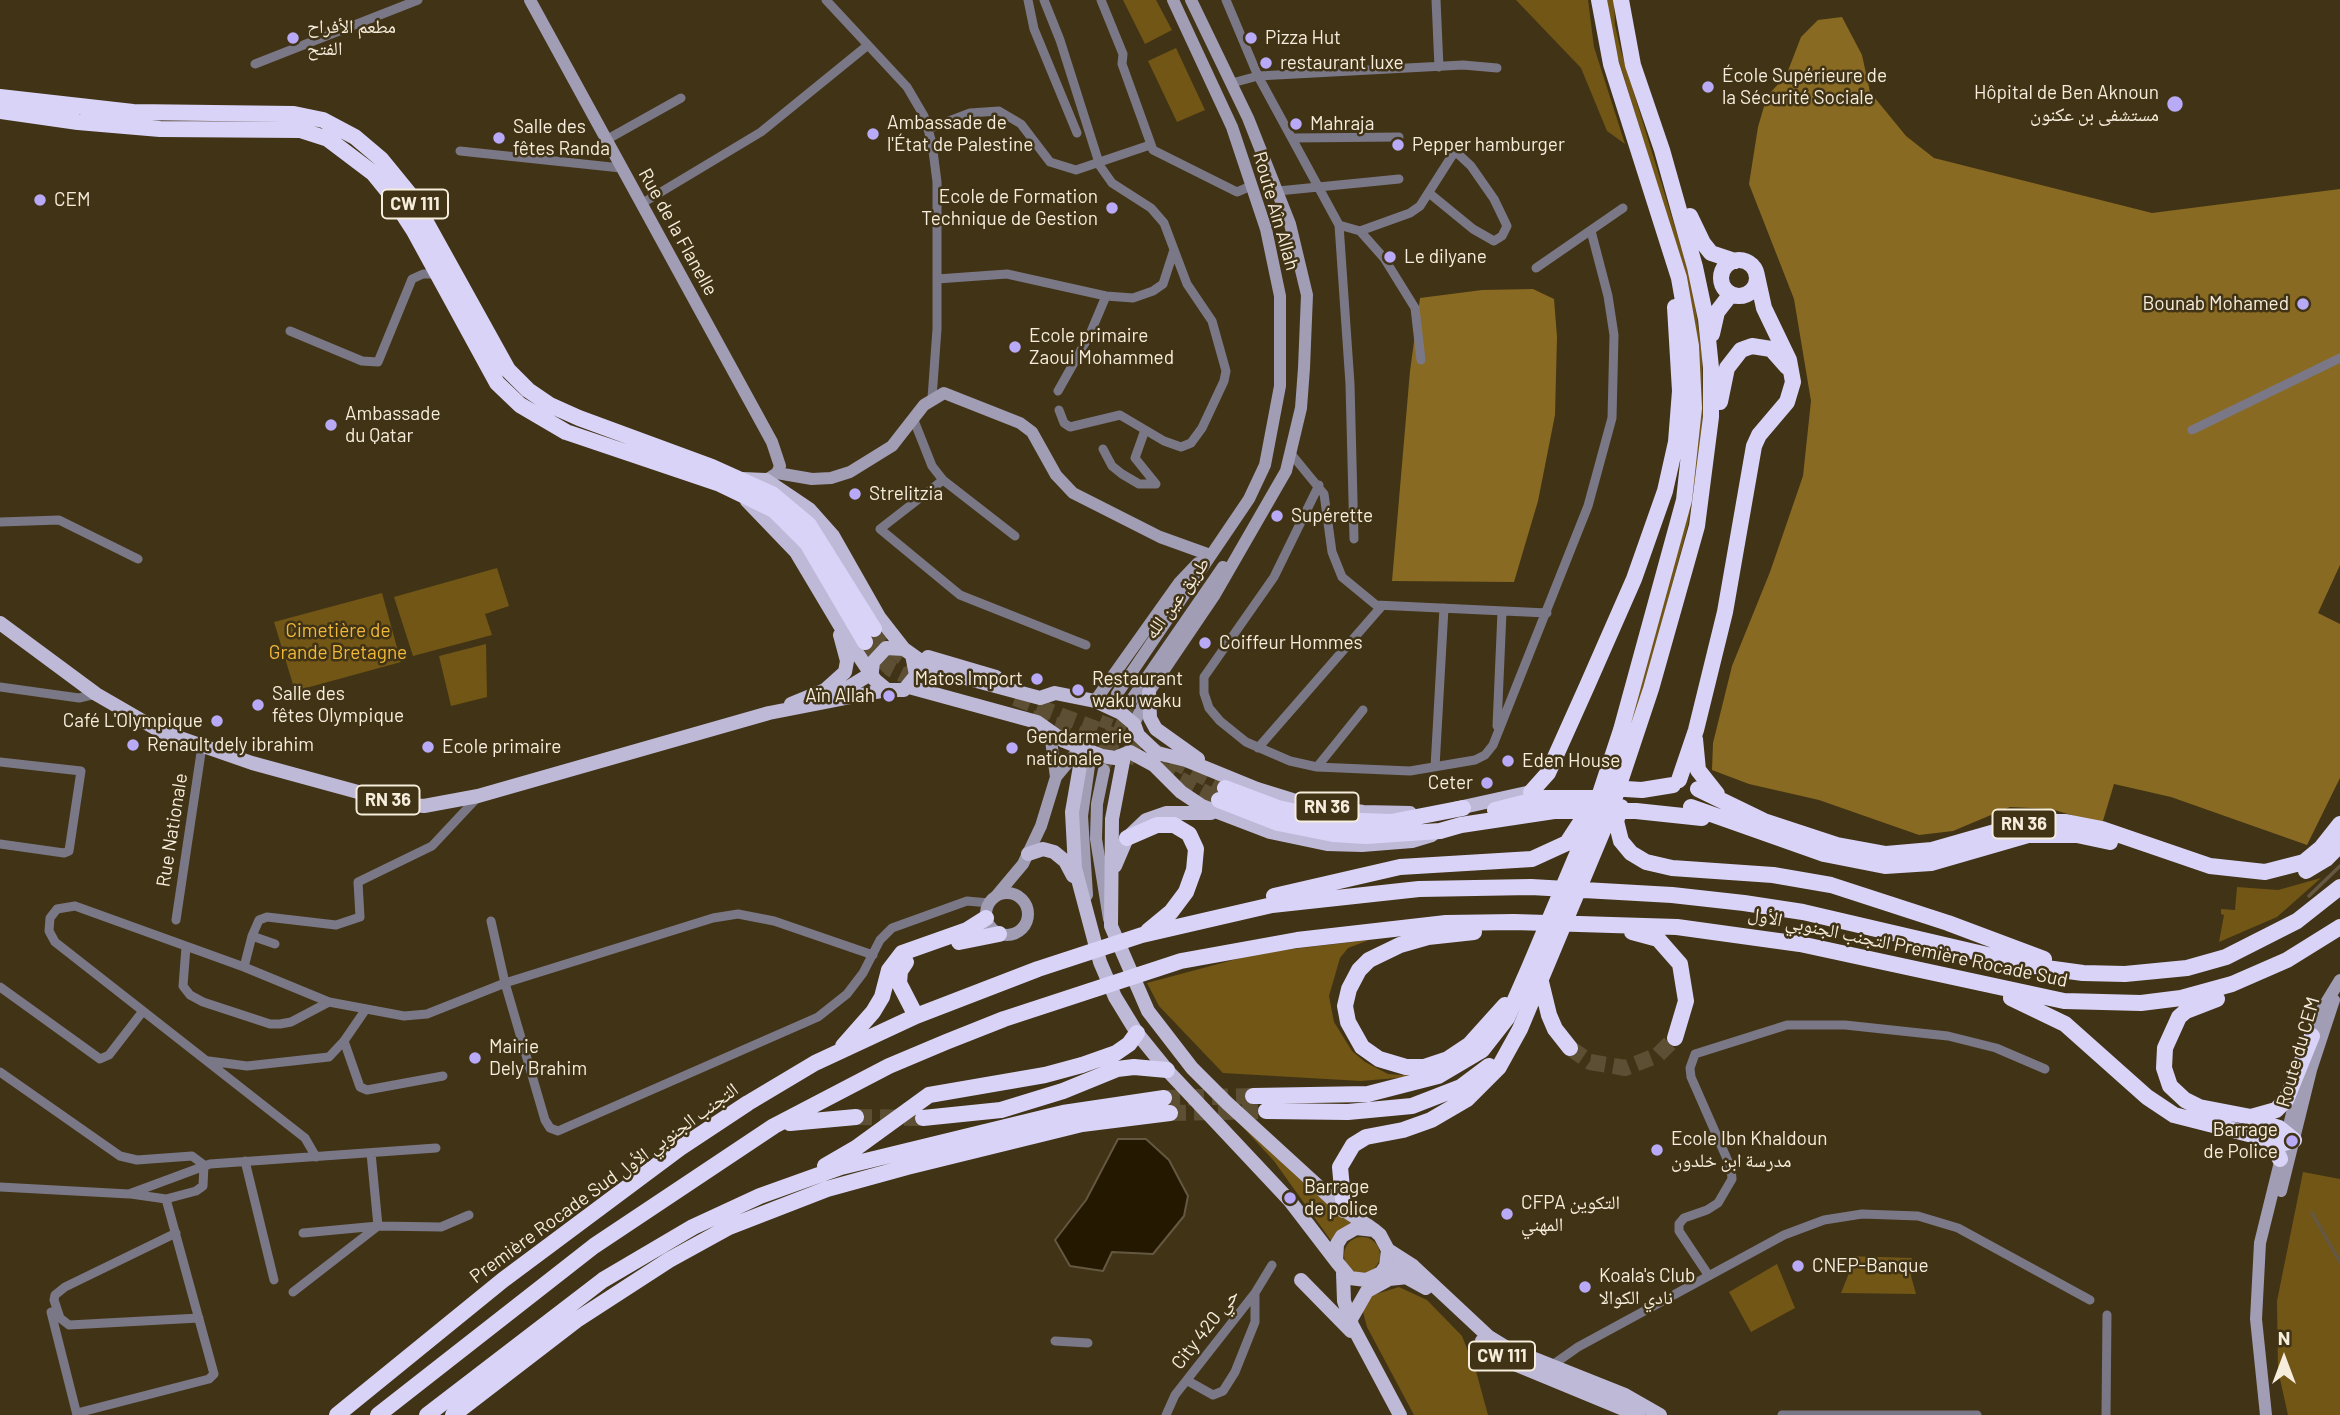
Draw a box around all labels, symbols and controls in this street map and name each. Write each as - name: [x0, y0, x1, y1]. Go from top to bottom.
- place label: مطعم الأفراح الفتح: [307, 16, 396, 60]
- place label: Pizza Hut: [1265, 27, 1341, 49]
- marker: مطعم الأفراح الفتح: [285, 30, 301, 46]
- marker: Pizza Hut: [1243, 30, 1259, 46]
- place label: restaurant luxe: [1280, 52, 1404, 74]
- marker: restaurant luxe: [1258, 55, 1274, 71]
- place label: École Supérieure de la Sécurité Sociale: [1722, 65, 1887, 109]
- marker: École Supérieure de la Sécurité Sociale: [1700, 79, 1716, 95]
- place label: Hôpital de Ben Aknoun مستشفى بن عكنون: [1974, 82, 2159, 126]
- marker: Hôpital de Ben Aknoun مستشفى بن عكنون: [2165, 94, 2185, 114]
- place label: Ambassade de l'État de Palestine: [887, 112, 1033, 156]
- place label: Mahraja: [1310, 113, 1374, 135]
- place label: Salle des fêtes Randa: [513, 116, 610, 160]
- marker: Mahraja: [1288, 116, 1304, 132]
- marker: Ambassade de l'État de Palestine: [865, 126, 881, 142]
- marker: Salle des fêtes Randa: [491, 130, 507, 146]
- place label: Pepper hamburger: [1412, 134, 1565, 156]
- marker: Pepper hamburger: [1390, 137, 1406, 153]
- street label: Route Aîn Allah: [1248, 149, 1304, 273]
- street label: Rue de la Flanelle: [634, 164, 722, 300]
- place label: Ecole de Formation Technique de Gestion: [921, 186, 1098, 230]
- place label: CEM: [54, 189, 91, 211]
- road number: CW 111: [382, 190, 448, 218]
- marker: CEM: [32, 192, 48, 208]
- marker: Ecole de Formation Technique de Gestion: [1104, 200, 1120, 216]
- place label: Le dilyane: [1404, 246, 1487, 268]
- marker: Le dilyane: [1382, 249, 1398, 265]
- place label: Bounab Mohamed: [2142, 293, 2289, 315]
- marker: Bounab Mohamed: [2295, 296, 2311, 312]
- place label: Ecole primaire Zaoui Mohammed: [1029, 325, 1174, 369]
- marker: Ecole primaire Zaoui Mohammed: [1007, 339, 1023, 355]
- place label: Ambassade du Qatar: [345, 403, 441, 447]
- marker: Ambassade du Qatar: [323, 417, 339, 433]
- place label: Strelitzia: [869, 483, 943, 505]
- marker: Strelitzia: [847, 486, 863, 502]
- place label: Supérette: [1291, 505, 1373, 527]
- marker: Supérette: [1269, 508, 1285, 524]
- street label: طريق عين الله: [1140, 553, 1214, 643]
- park label: Cimetière de Grande Bretagne: [269, 620, 407, 664]
- place label: Coiffeur Hommes: [1219, 632, 1363, 654]
- marker: Coiffeur Hommes: [1197, 635, 1213, 651]
- place label: Matos Import: [914, 668, 1023, 690]
- place label: Restaurant waku waku: [1092, 668, 1183, 712]
- marker: Matos Import: [1029, 671, 1045, 687]
- marker: Restaurant waku waku: [1070, 682, 1086, 698]
- place label: Salle des fêtes Olympique: [272, 683, 404, 727]
- place label: Aïn Allah: [805, 685, 875, 707]
- marker: Aïn Allah: [881, 688, 897, 704]
- marker: Salle des fêtes Olympique: [250, 697, 266, 713]
- place label: Café L'Olympique: [63, 710, 203, 732]
- marker: Café L'Olympique: [209, 713, 225, 729]
- place label: Gendarmerie nationale: [1026, 726, 1132, 770]
- place label: Renault dely ibrahim: [147, 734, 314, 756]
- place label: Ecole primaire: [442, 736, 561, 758]
- marker: Renault dely ibrahim: [125, 737, 141, 753]
- marker: Ecole primaire: [420, 739, 436, 755]
- marker: Gendarmerie nationale: [1004, 740, 1020, 756]
- place label: Eden House: [1522, 750, 1620, 772]
- marker: Eden House: [1500, 753, 1516, 769]
- street label: Rue Nationale: [152, 772, 192, 888]
- place label: Ceter: [1428, 772, 1473, 794]
- marker: Ceter: [1479, 775, 1495, 791]
- road number: RN 36: [356, 786, 420, 814]
- road number: RN 36: [1296, 792, 1358, 822]
- road number: RN 36: [1993, 810, 2056, 838]
- street label: التجنب الجنوبي الأول Première Rocade Sud: [1746, 902, 2070, 992]
- street label: Route du CEM: [2271, 994, 2325, 1110]
- place label: Mairie Dely Brahim: [489, 1036, 587, 1080]
- marker: Mairie Dely Brahim: [467, 1050, 483, 1066]
- street label: Première Rocade Sud التجنب الجنوبي الأول: [465, 1078, 743, 1288]
- place label: Barrage de Police: [2203, 1119, 2278, 1163]
- place label: Ecole Ibn Khaldoun مدرسة ابن خلدون: [1671, 1128, 1827, 1172]
- marker: Barrage de Police: [2284, 1133, 2300, 1149]
- marker: Ecole Ibn Khaldoun مدرسة ابن خلدون: [1649, 1142, 1665, 1158]
- place label: Barrage de police: [1304, 1176, 1378, 1220]
- marker: Barrage de police: [1282, 1190, 1298, 1206]
- place label: CFPA التكوين المهني: [1521, 1192, 1620, 1236]
- marker: CFPA التكوين المهني: [1499, 1206, 1515, 1222]
- place label: CNEP-Banque: [1812, 1255, 1929, 1277]
- marker: CNEP-Banque: [1790, 1258, 1806, 1274]
- place label: Koala's Club نادي الكوالا: [1599, 1265, 1695, 1309]
- marker: Koala's Club نادي الكوالا: [1577, 1279, 1593, 1295]
- street label: City 420 حي: [1166, 1284, 1244, 1374]
- north arrow: [2249, 1324, 2319, 1394]
- text: N: [2278, 1326, 2290, 1349]
- road number: CW 111: [1469, 1342, 1535, 1371]

